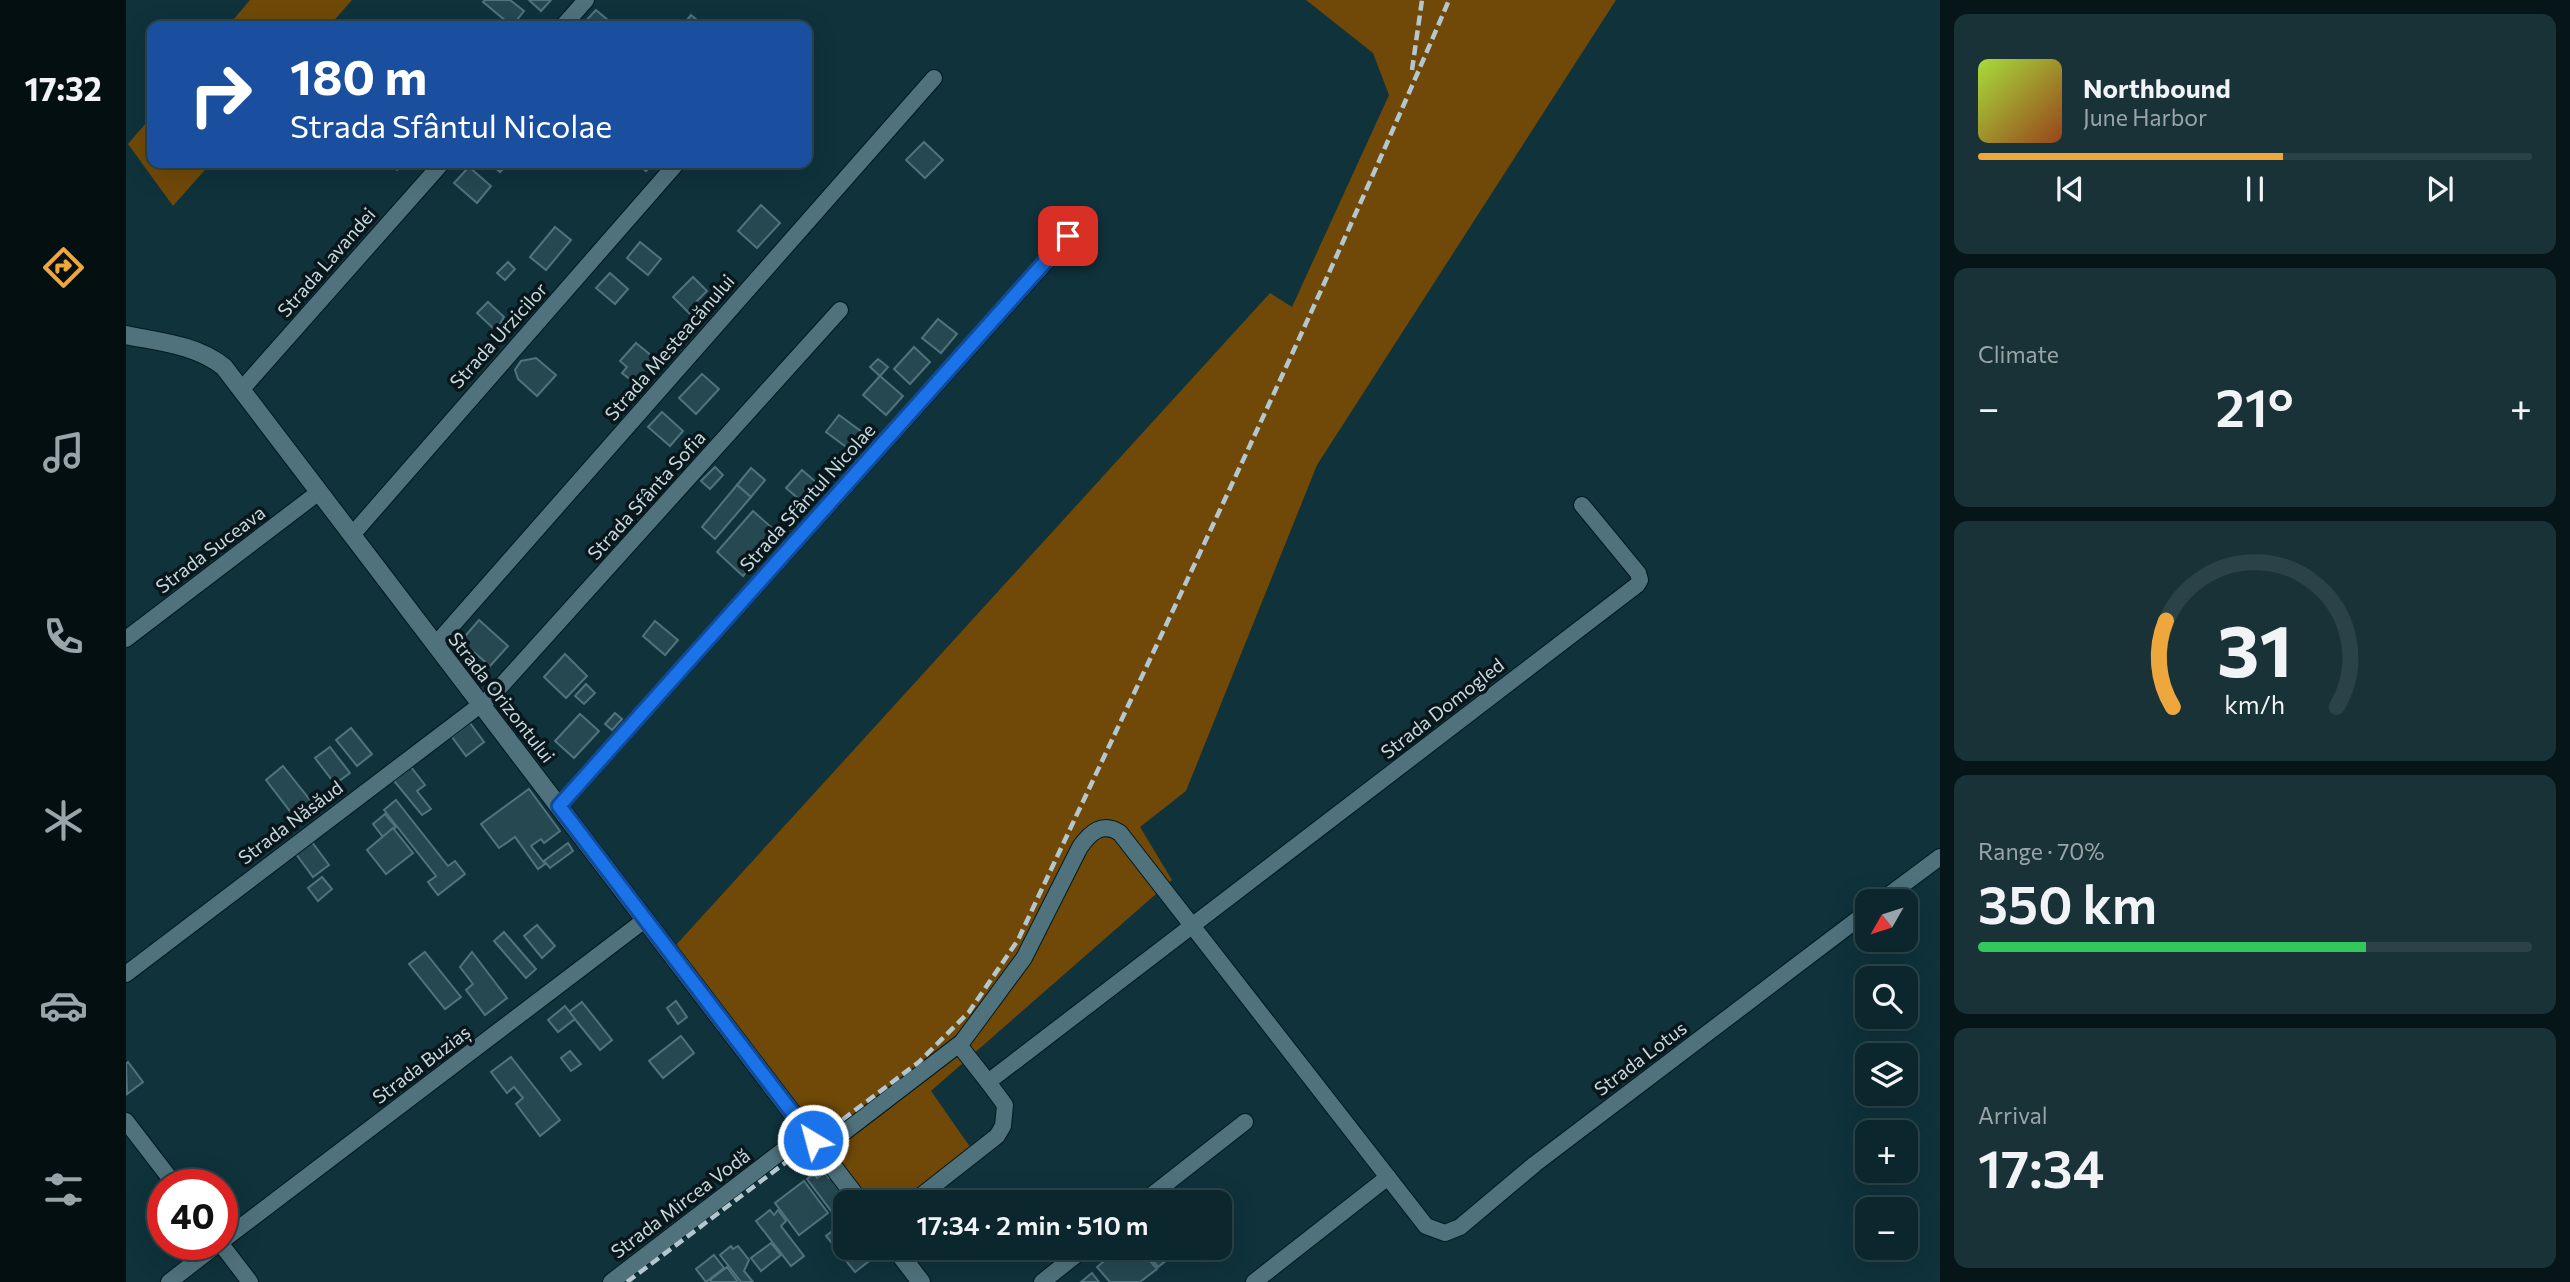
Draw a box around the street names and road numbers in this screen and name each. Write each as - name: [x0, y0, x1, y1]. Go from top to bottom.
- street label: Strada Lavandei: [272, 203, 380, 321]
- street label: Strada Mesteacănului: [599, 269, 739, 425]
- street label: Strada Urzicilor: [444, 277, 552, 393]
- street label: Strada Sfântul Nicolae: [734, 418, 880, 576]
- street label: Strada Sfânta Sofia: [582, 426, 710, 564]
- street label: Strada Suceava: [151, 500, 269, 598]
- street label: Strada Orizontului: [444, 627, 560, 767]
- street label: Strada Domogled: [1376, 653, 1508, 763]
- street label: Strada Năsăud: [233, 775, 347, 869]
- street label: Strada Lotus: [1589, 1016, 1691, 1100]
- street label: Strada Buziaș: [368, 1020, 476, 1110]
- street label: Strada Mircea Vodă: [606, 1143, 754, 1263]

